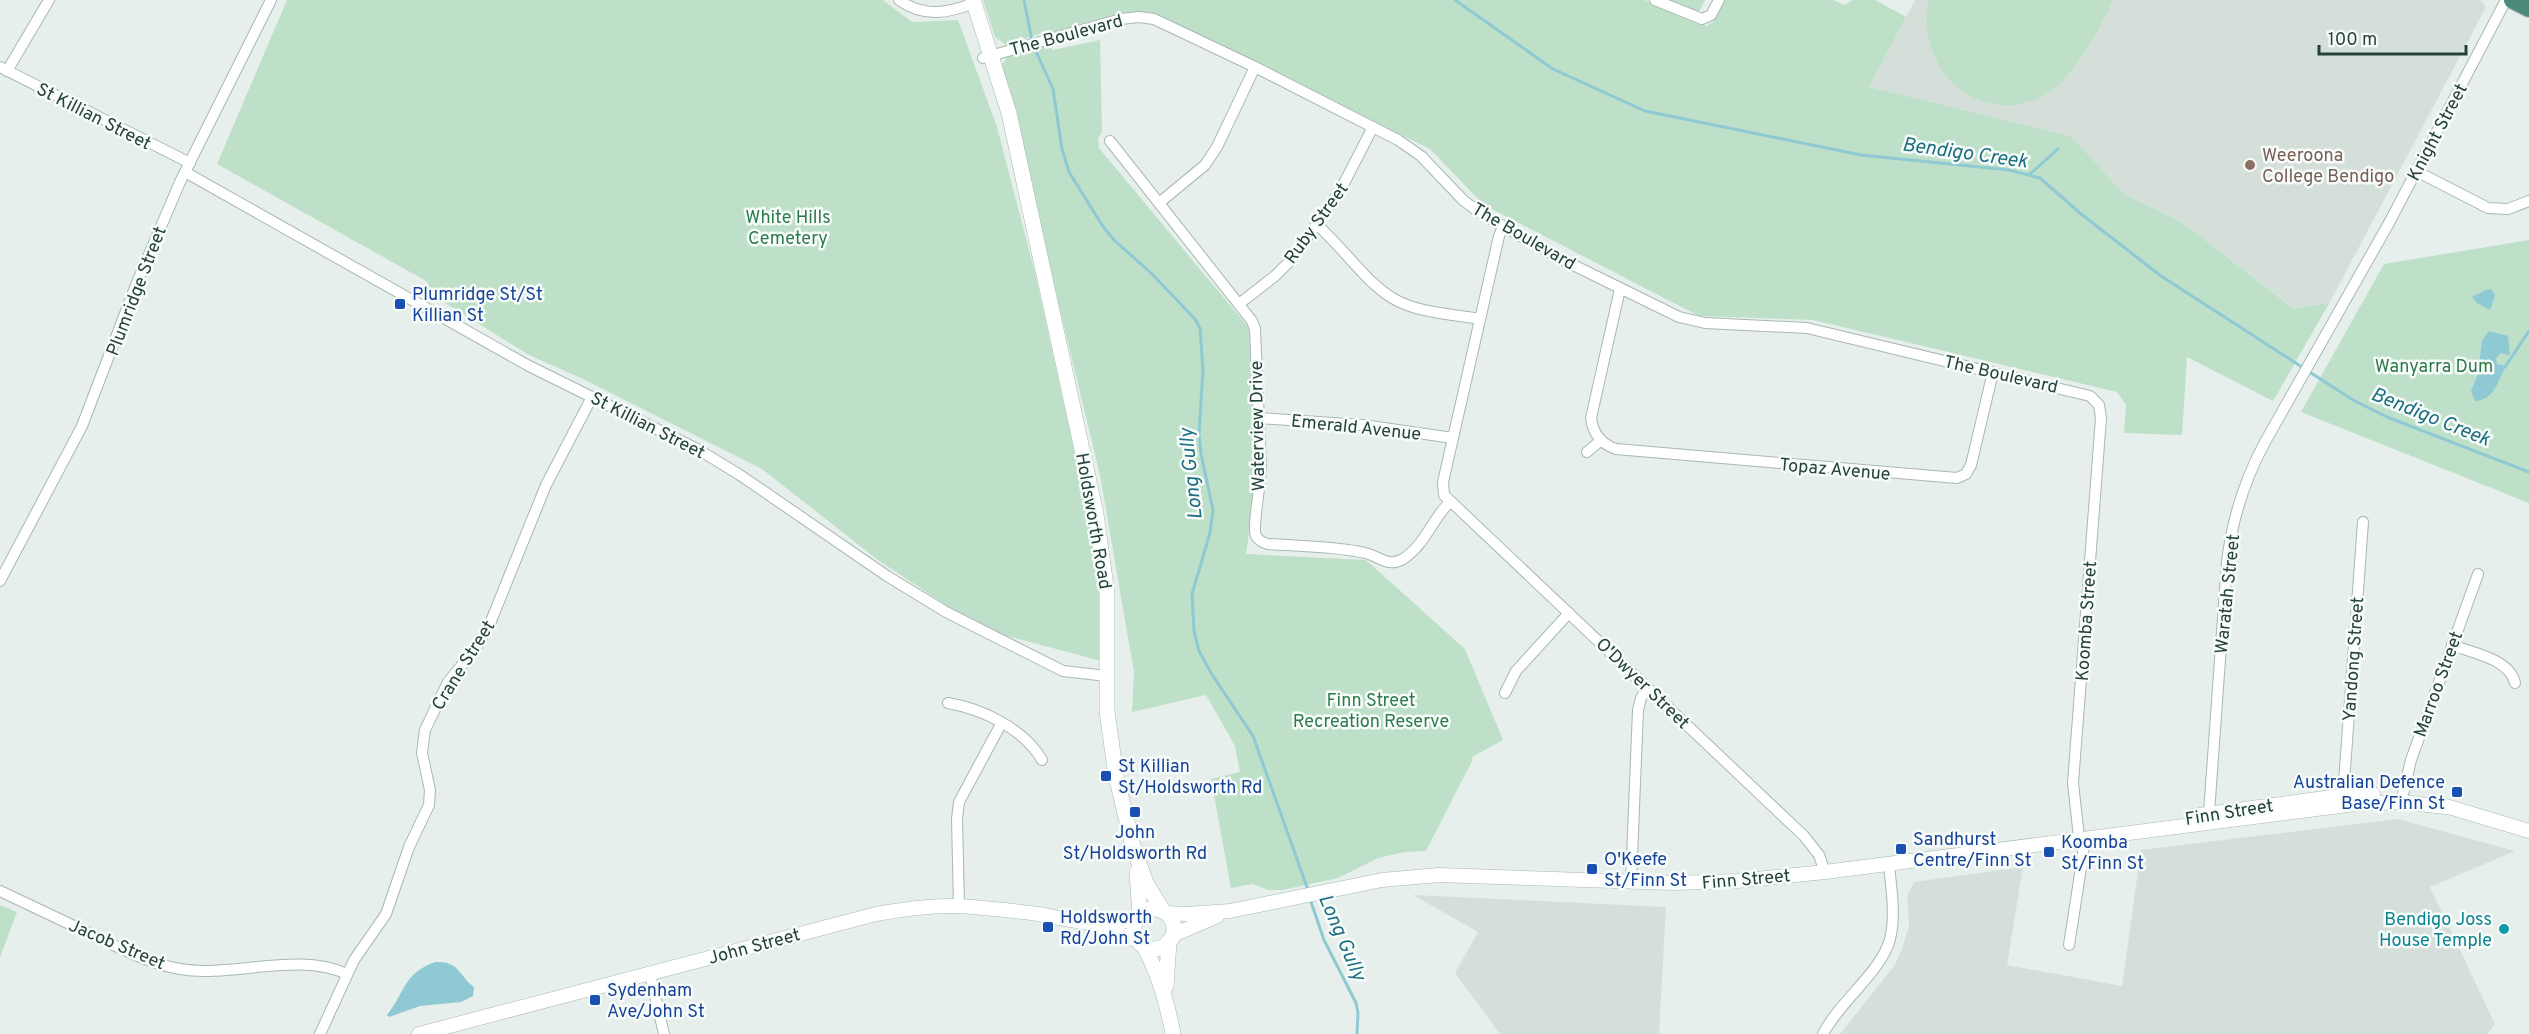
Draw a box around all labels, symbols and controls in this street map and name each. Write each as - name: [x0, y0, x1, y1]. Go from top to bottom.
- street label: The Boulevard: [1007, 10, 1126, 63]
- scale bar: [2319, 18, 2466, 56]
- text: 100 m: [2328, 29, 2377, 52]
- street label: St Killian Street: [32, 79, 155, 156]
- street label: Knight Street: [2403, 80, 2474, 185]
- water label: Bendigo Creek: [1900, 132, 2030, 176]
- place label: Weeroona College Bendigo: [2262, 145, 2394, 189]
- marker: Weeroona College Bendigo: [2243, 158, 2257, 172]
- street label: Ruby Street: [1280, 179, 1354, 269]
- street label: The Boulevard: [1467, 198, 1579, 276]
- park label: White Hills Cemetery: [745, 207, 831, 251]
- street label: Plumridge Street: [102, 224, 173, 360]
- place label: Plumridge St/St Killian St: [412, 284, 543, 328]
- marker: Plumridge St/St Killian St: [393, 297, 407, 311]
- street label: The Boulevard: [1941, 351, 2060, 400]
- park label: Wanyarra Dum: [2375, 356, 2493, 379]
- street label: Waterview Drive: [1246, 361, 1271, 491]
- water label: Bendigo Creek: [2367, 382, 2494, 454]
- street label: St Killian Street: [586, 388, 709, 465]
- street label: Emerald Avenue: [1290, 410, 1422, 447]
- water label: Long Gully: [1174, 425, 1210, 521]
- street label: Holdsworth Road: [1069, 451, 1116, 591]
- street label: Topaz Avenue: [1778, 454, 1891, 487]
- street label: Waratah Street: [2211, 533, 2246, 655]
- street label: Koomba Street: [2072, 560, 2103, 682]
- street label: Yandong Street: [2339, 596, 2370, 722]
- street label: Crane Street: [428, 617, 501, 715]
- street label: Marroo Street: [2410, 628, 2469, 741]
- street label: O'Dwyer Street: [1590, 633, 1694, 735]
- park label: Finn Street Recreation Reserve: [1293, 690, 1449, 734]
- place label: St Killian St/Holdsworth Rd: [1118, 756, 1262, 800]
- marker: St Killian St/Holdsworth Rd: [1099, 769, 1113, 783]
- place label: Australian Defence Base/Finn St: [2293, 772, 2445, 816]
- marker: Australian Defence Base/Finn St: [2450, 785, 2464, 799]
- street label: Finn Street: [2183, 795, 2275, 832]
- marker: John St/Holdsworth Rd: [1128, 805, 1142, 819]
- place label: John St/Holdsworth Rd: [1063, 822, 1207, 866]
- place label: Sandhurst Centre/Finn St: [1913, 829, 2031, 873]
- place label: Koomba St/Finn St: [2061, 832, 2144, 876]
- marker: Sandhurst Centre/Finn St: [1894, 842, 1908, 856]
- marker: Koomba St/Finn St: [2042, 845, 2056, 859]
- place label: O'Keefe St/Finn St: [1604, 849, 1687, 893]
- marker: O'Keefe St/Finn St: [1585, 862, 1599, 876]
- street label: Finn Street: [1701, 865, 1791, 896]
- water label: Long Gully: [1311, 890, 1372, 987]
- place label: Holdsworth Rd/John St: [1060, 907, 1152, 951]
- place label: Bendigo Joss House Temple: [2379, 909, 2492, 953]
- street label: Jacob Street: [65, 915, 168, 976]
- marker: Holdsworth Rd/John St: [1041, 920, 1055, 934]
- marker: Bendigo Joss House Temple: [2497, 922, 2511, 936]
- street label: John Street: [706, 924, 803, 971]
- place label: Sydenham Ave/John St: [607, 980, 705, 1024]
- marker: Sydenham Ave/John St: [588, 993, 602, 1007]

